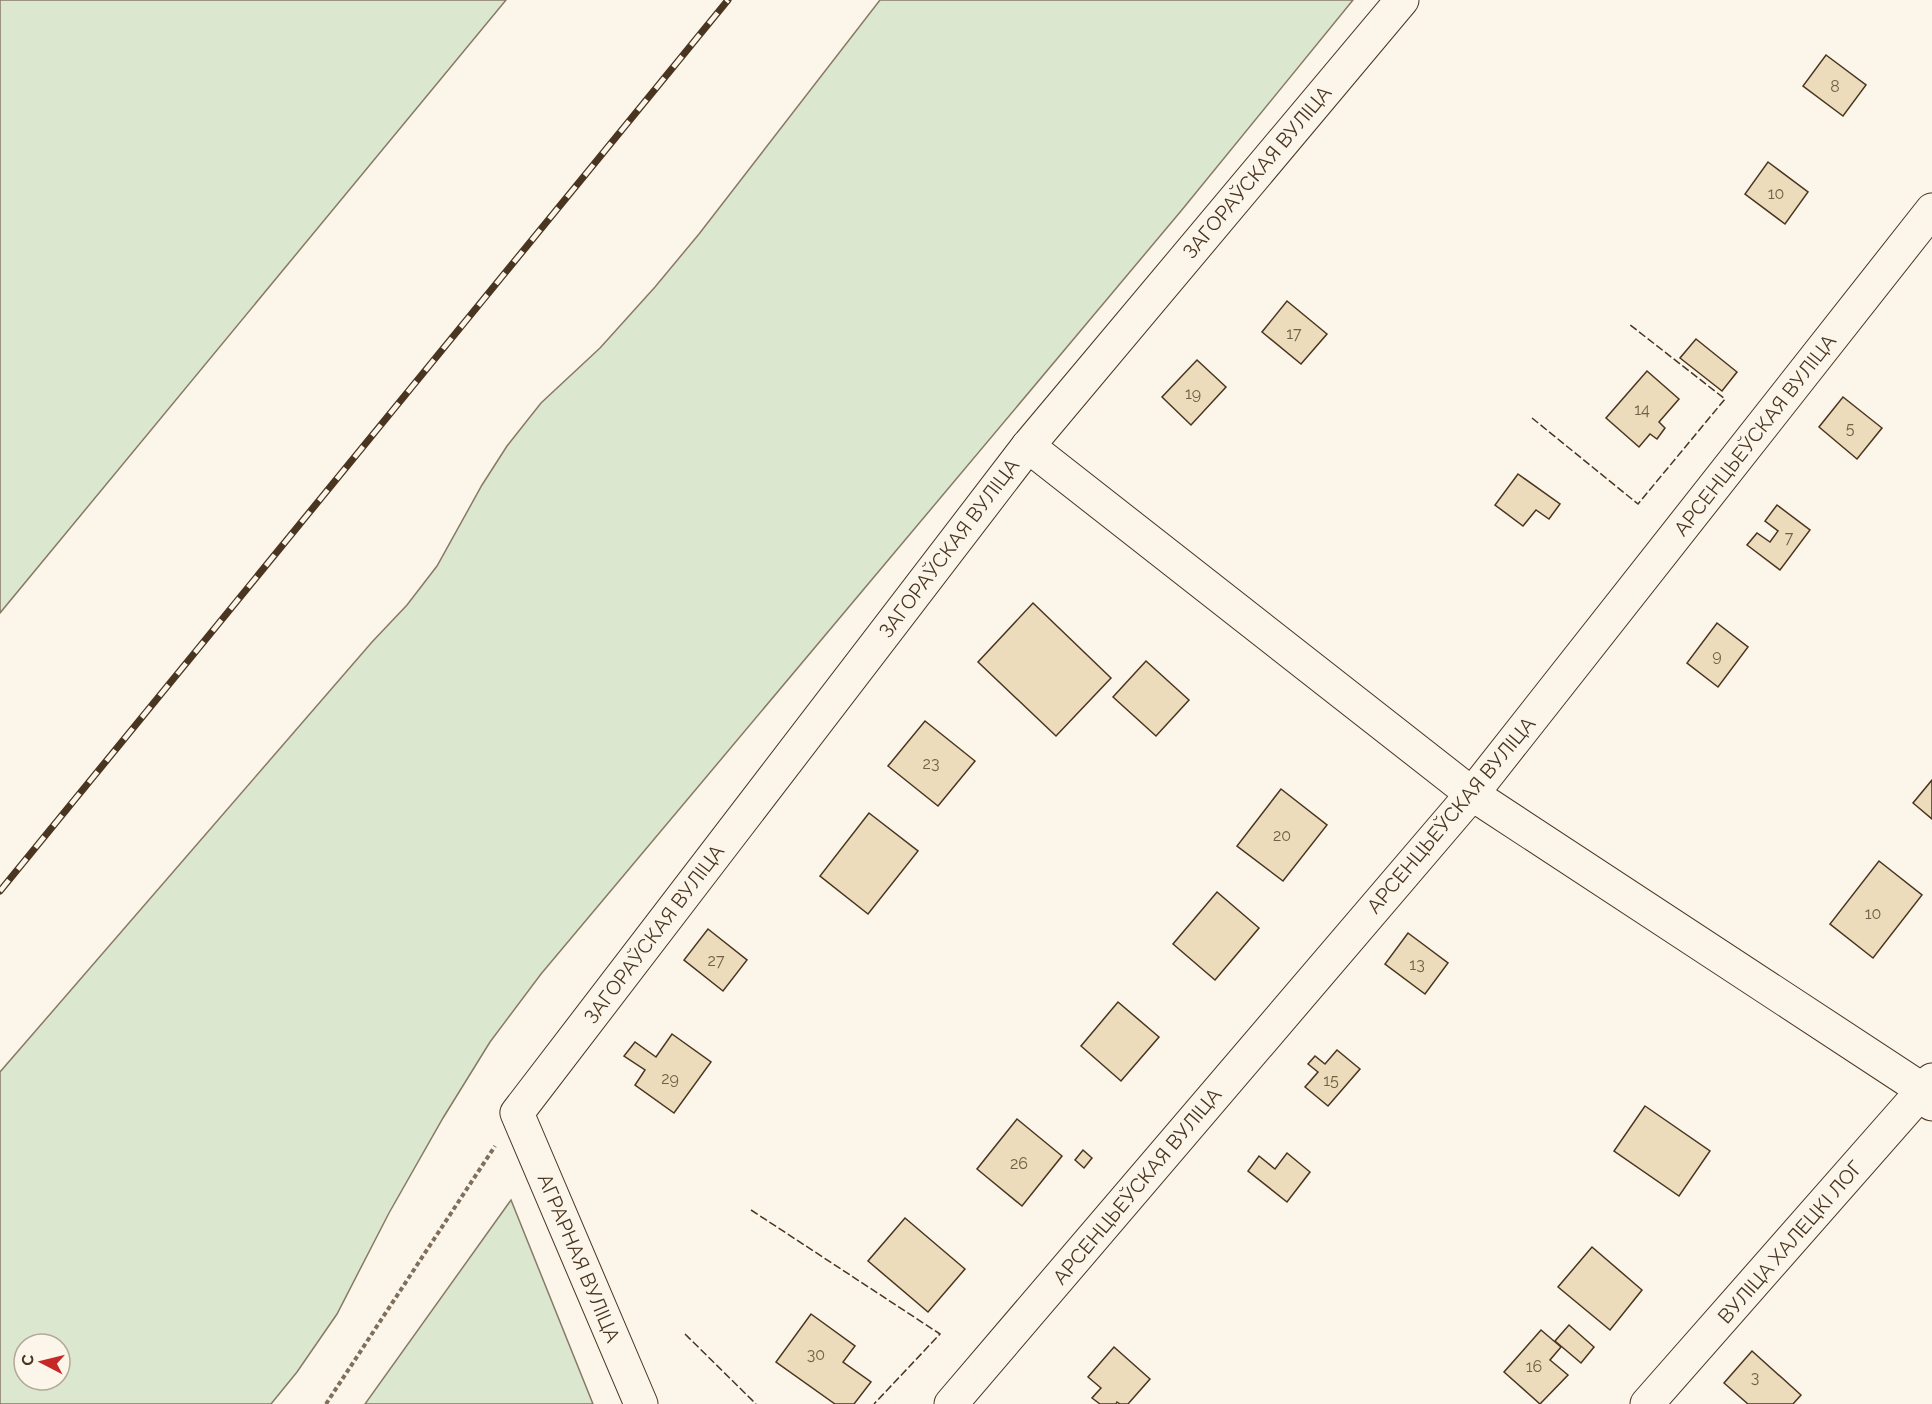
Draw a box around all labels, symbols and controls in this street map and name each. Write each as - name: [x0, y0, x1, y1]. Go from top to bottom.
- house number: 8: [1830, 77, 1840, 96]
- street label: ЗАГОРАЎСКАЯ ВУЛІЦА: [1178, 80, 1337, 263]
- house number: 10: [1768, 184, 1784, 203]
- house number: 17: [1286, 324, 1302, 343]
- street label: АРСЕНЦЬЕЎСКАЯ ВУЛІЦА: [1669, 329, 1841, 541]
- house number: 19: [1185, 384, 1201, 403]
- house number: 14: [1634, 400, 1650, 419]
- house number: 5: [1846, 419, 1855, 438]
- street label: ЗАГОРАЎСКАЯ ВУЛІЦА: [874, 453, 1024, 642]
- house number: 7: [1785, 528, 1794, 547]
- house number: 9: [1712, 646, 1722, 665]
- street label: АРСЕНЦЬЕЎСКАЯ ВУЛІЦА: [1362, 712, 1541, 918]
- house number: 23: [923, 754, 939, 773]
- house number: 20: [1273, 826, 1291, 845]
- street label: ЗАГОРАЎСКАЯ ВУЛІЦА: [579, 839, 729, 1028]
- house number: 10: [1865, 904, 1881, 923]
- house number: 27: [708, 951, 725, 970]
- house number: 13: [1409, 955, 1425, 974]
- house number: 29: [661, 1069, 679, 1088]
- house number: 15: [1323, 1071, 1339, 1090]
- street label: АРСЕНЦЬЕЎСКАЯ ВУЛІЦА: [1048, 1083, 1227, 1289]
- house number: 26: [1010, 1154, 1028, 1173]
- street label: ВУЛІЦА ХАЛЕЦКІ ЛОГ: [1713, 1156, 1867, 1328]
- street label: АГРАРНАЯ ВУЛІЦА: [533, 1170, 626, 1346]
- north arrow: [12, 1332, 72, 1392]
- house number: 30: [807, 1345, 825, 1364]
- text: С: [18, 1354, 38, 1367]
- house number: 16: [1526, 1357, 1542, 1376]
- house number: 3: [1751, 1368, 1759, 1387]

